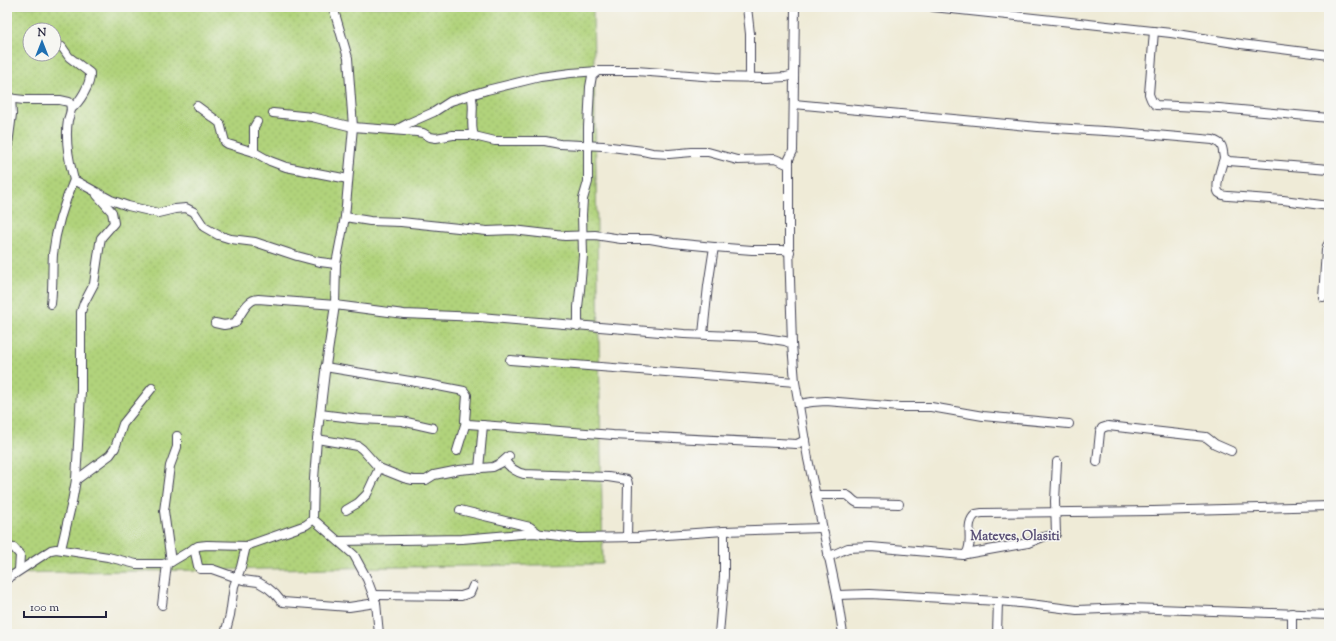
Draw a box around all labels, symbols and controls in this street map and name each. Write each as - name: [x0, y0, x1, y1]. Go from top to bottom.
- north arrow: [22, 22, 62, 62]
- text: N: [37, 25, 47, 41]
- district label: Mateves, Olasiti: [970, 528, 1060, 546]
- scale bar: [24, 593, 106, 619]
- text: 100 m: [30, 599, 59, 617]

